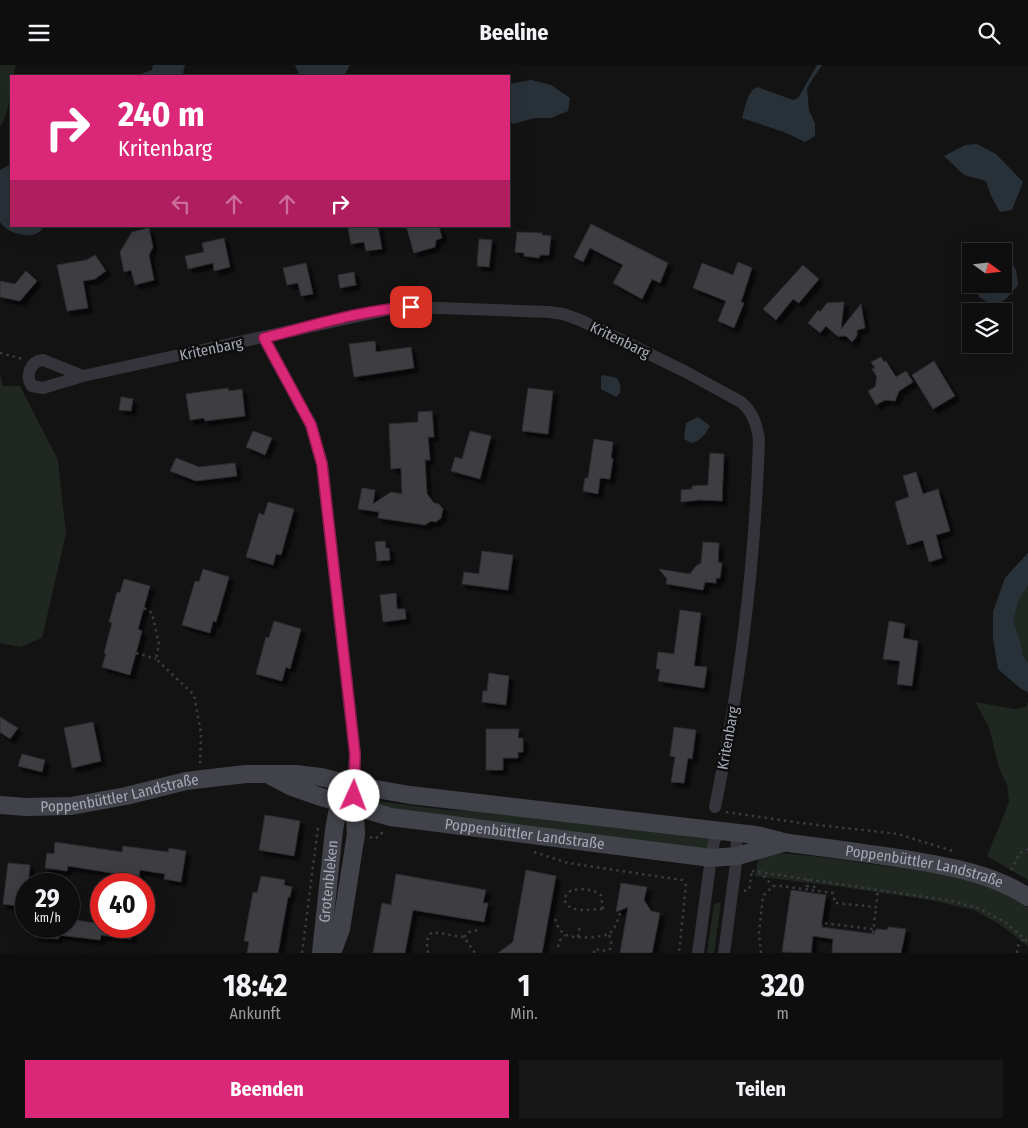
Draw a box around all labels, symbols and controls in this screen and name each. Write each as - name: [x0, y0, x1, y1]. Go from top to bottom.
- icon: menu: [25, 19, 53, 47]
- text: Beeline: [480, 19, 549, 46]
- icon: search: [975, 19, 1003, 47]
- text: 240 m: [118, 93, 205, 135]
- icon: right: [35, 95, 100, 160]
- text: Kritenbarg: [118, 135, 212, 162]
- icon: left: [167, 190, 195, 218]
- icon: ahead: [220, 190, 248, 218]
- icon: ahead: [273, 190, 301, 218]
- icon: right: [326, 190, 354, 218]
- north arrow: [962, 243, 1012, 293]
- map controls: [962, 243, 1012, 353]
- pin: [390, 286, 432, 328]
- icon: arrive: [397, 293, 425, 321]
- button: layers: [962, 303, 1012, 353]
- street label: Kritenbarg: [587, 318, 653, 362]
- street label: Kritenbarg: [178, 334, 244, 364]
- street label: Kritenbarg: [714, 705, 742, 771]
- position arrow: [327, 769, 379, 821]
- street label: Poppenbüttler Landstraße: [40, 771, 200, 816]
- street label: Poppenbüttler Landstraße: [444, 815, 606, 853]
- street label: Grotenbleken: [315, 839, 342, 924]
- street label: Poppenbüttler Landstraße: [844, 842, 1006, 892]
- speed limit sign: 40: [90, 873, 155, 938]
- text: 29: [35, 884, 60, 914]
- text: km/h: [34, 911, 61, 925]
- text: 18:42: [223, 968, 287, 1004]
- text: 1: [518, 968, 530, 1004]
- text: 320: [761, 968, 805, 1004]
- text: Ankunft: [230, 1004, 281, 1023]
- text: Min.: [510, 1004, 538, 1023]
- text: m: [777, 1004, 789, 1023]
- button: Beenden: [25, 1060, 509, 1118]
- button: Teilen: [519, 1060, 1003, 1118]

